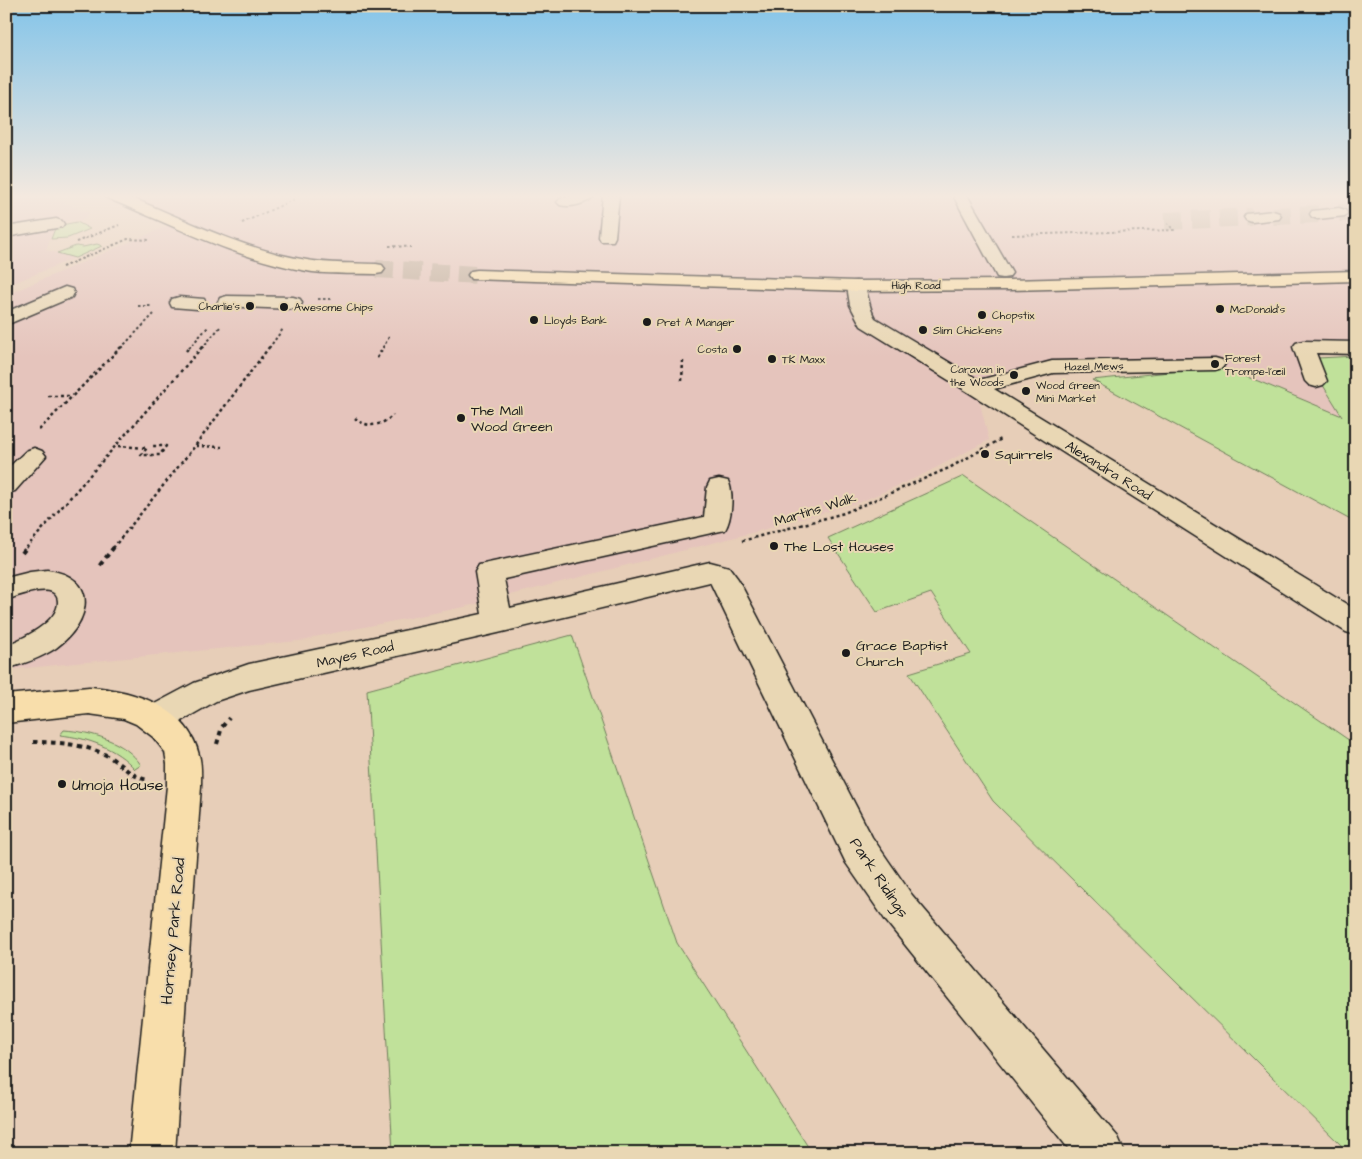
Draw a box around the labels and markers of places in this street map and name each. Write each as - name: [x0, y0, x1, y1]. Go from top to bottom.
- place label: Charlie's: [198, 299, 240, 314]
- marker: Charlie's: [244, 300, 256, 312]
- place label: Awesome Chips: [294, 300, 374, 315]
- marker: Awesome Chips: [278, 301, 290, 313]
- place label: McDonald's: [1230, 302, 1286, 317]
- marker: McDonald's: [1214, 303, 1226, 315]
- place label: Chopstix: [992, 308, 1035, 323]
- marker: Chopstix: [976, 309, 988, 321]
- place label: Lloyds Bank: [544, 313, 607, 329]
- marker: Lloyds Bank: [528, 314, 540, 326]
- place label: Pret A Manger: [657, 315, 734, 331]
- marker: Pret A Manger: [641, 316, 653, 328]
- place label: Slim Chickens: [933, 323, 1002, 338]
- marker: Slim Chickens: [917, 324, 929, 336]
- place label: Costa: [697, 342, 727, 357]
- marker: Costa: [731, 343, 743, 355]
- place label: Forest Trompe-l'œil: [1225, 351, 1285, 379]
- place label: TK Maxx: [782, 352, 826, 367]
- marker: TK Maxx: [766, 353, 778, 365]
- marker: Forest Trompe-l'œil: [1209, 358, 1221, 370]
- place label: Caravan in the Woods: [950, 362, 1004, 390]
- marker: Caravan in the Woods: [1008, 369, 1020, 381]
- place label: Wood Green Mini Market: [1036, 378, 1100, 406]
- marker: Wood Green Mini Market: [1020, 385, 1032, 397]
- place label: The Mall Wood Green: [471, 401, 552, 437]
- marker: The Mall Wood Green: [455, 412, 467, 424]
- place label: Squirrels: [995, 445, 1053, 465]
- marker: Squirrels: [979, 448, 991, 460]
- place label: The Lost Houses: [784, 537, 894, 557]
- marker: The Lost Houses: [768, 540, 780, 552]
- place label: Grace Baptist Church: [856, 636, 948, 672]
- marker: Grace Baptist Church: [840, 647, 852, 659]
- place label: Umoja House: [72, 774, 164, 796]
- marker: Umoja House: [56, 778, 68, 790]

